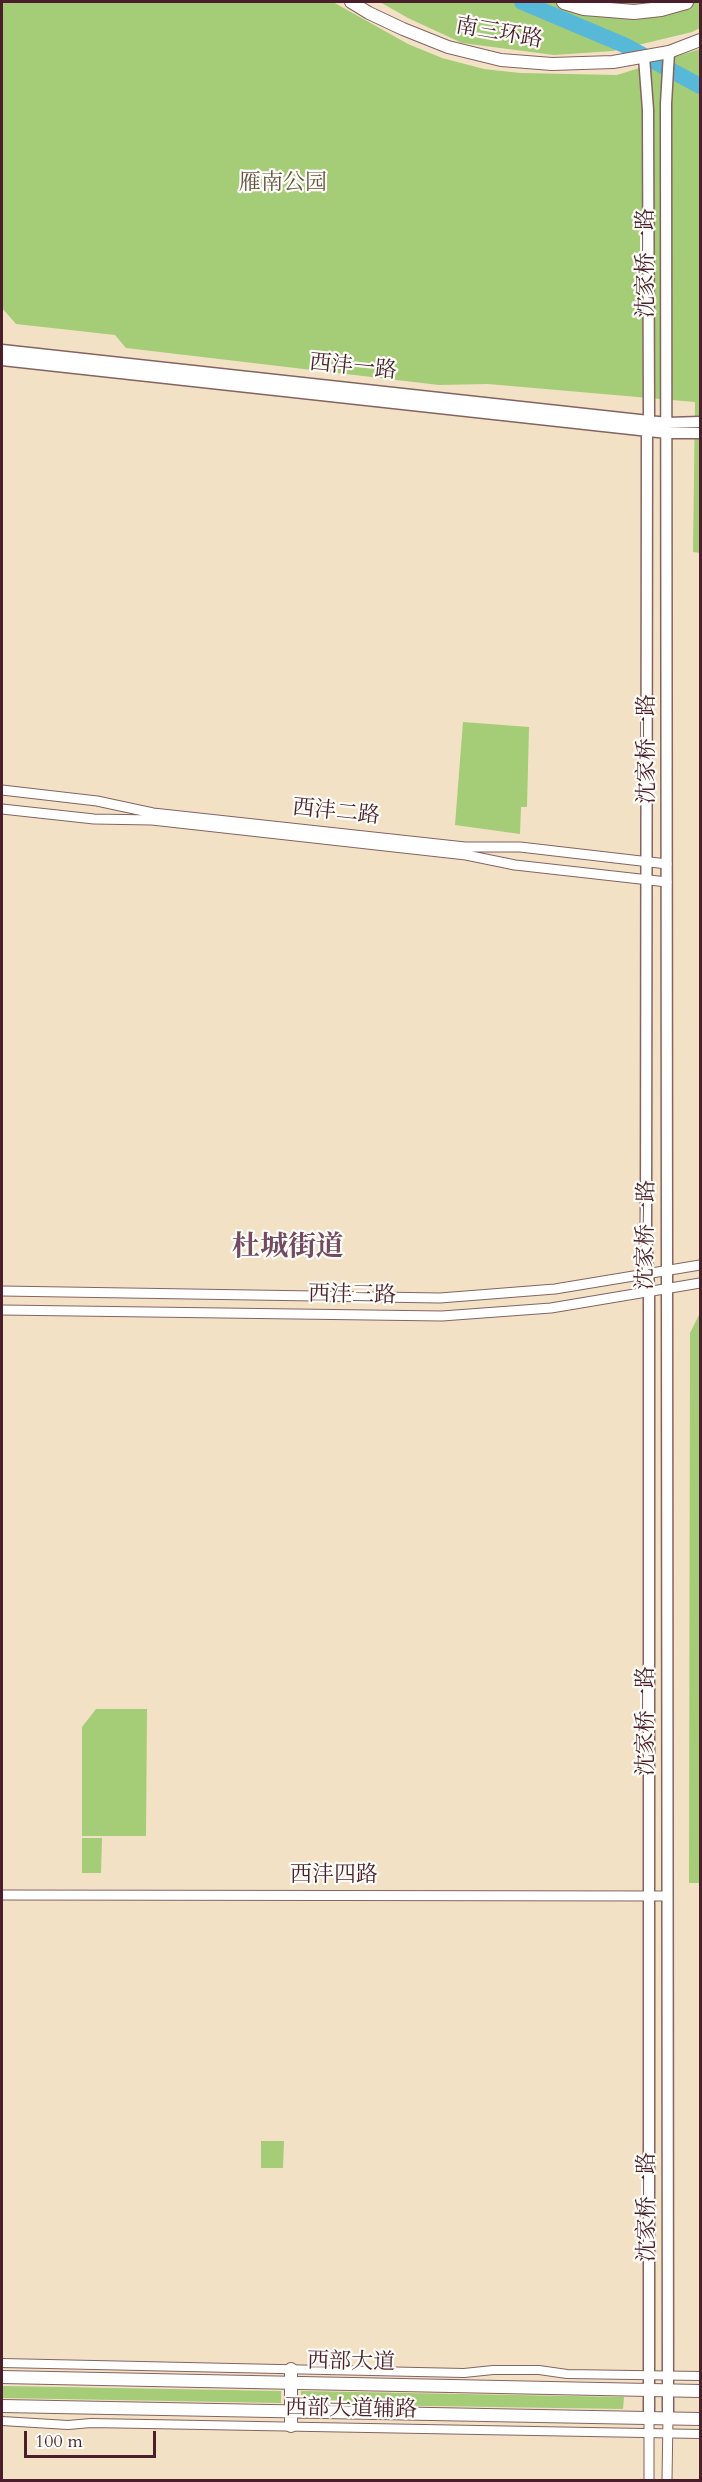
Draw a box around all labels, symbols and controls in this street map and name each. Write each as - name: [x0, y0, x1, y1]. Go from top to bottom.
- street label: 南三环路: [453, 13, 545, 55]
- park label: 雁南公园: [239, 171, 327, 197]
- street label: 沈家桥一路: [634, 208, 660, 318]
- street label: 西沣一路: [308, 350, 398, 386]
- street label: 沈家桥一路: [635, 694, 661, 804]
- street label: 西沣二路: [291, 795, 381, 831]
- street label: 沈家桥一路: [633, 1180, 661, 1290]
- district label: 杜城街道: [232, 1232, 344, 1266]
- street label: 西沣三路: [308, 1282, 396, 1310]
- street label: 沈家桥一路: [634, 1666, 660, 1776]
- street label: 西沣四路: [290, 1863, 378, 1889]
- street label: 沈家桥一路: [635, 2152, 661, 2262]
- street label: 西部大道: [307, 2349, 395, 2377]
- street label: 西部大道辅路: [285, 2396, 417, 2424]
- scale bar: [27, 2419, 159, 2457]
- text: 100 m: [35, 2429, 83, 2454]

